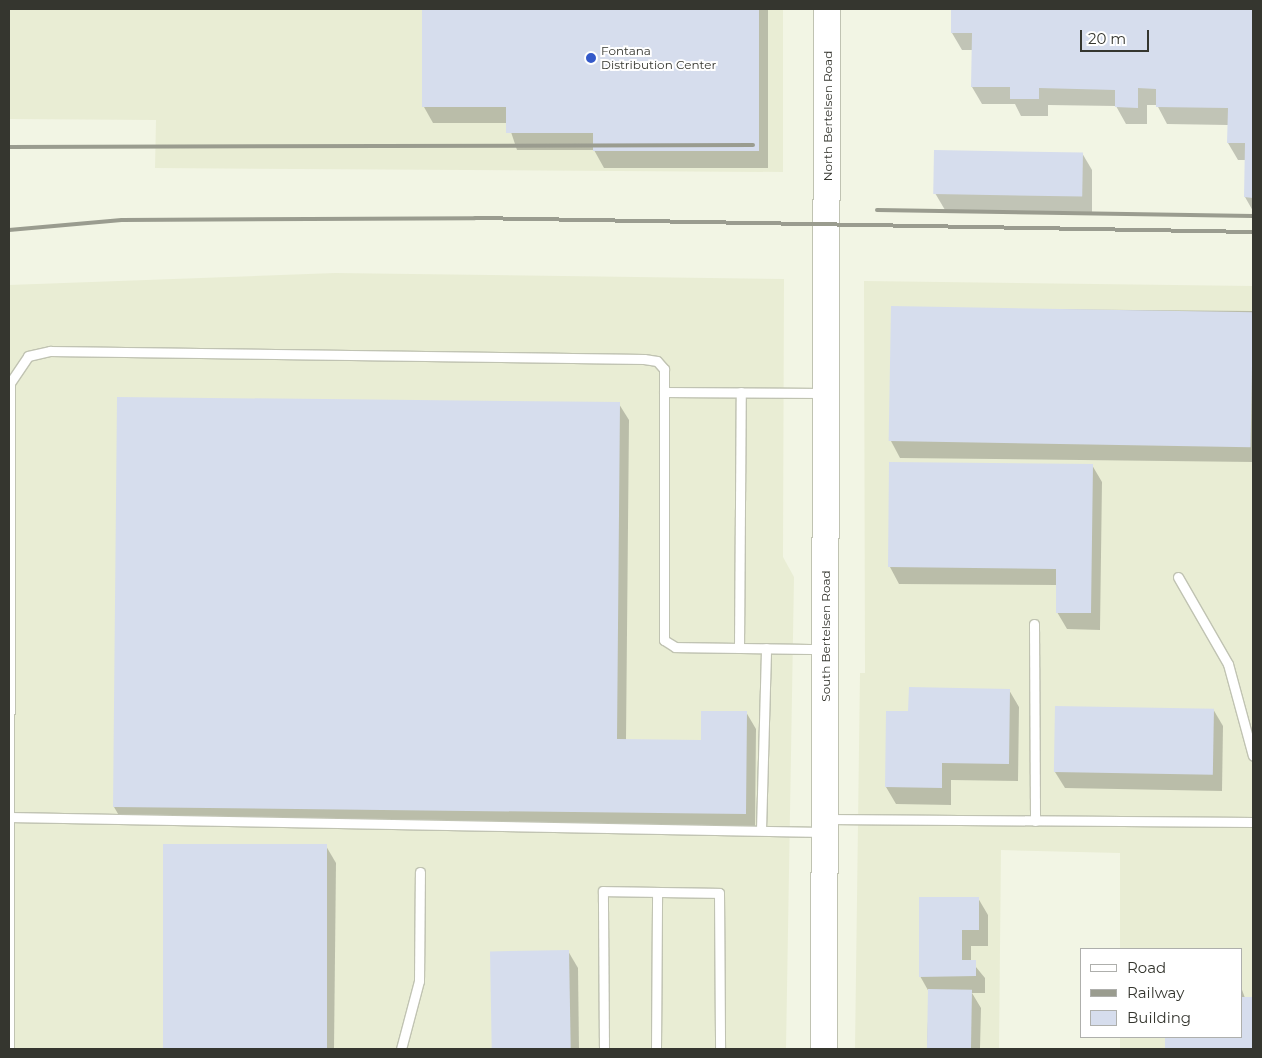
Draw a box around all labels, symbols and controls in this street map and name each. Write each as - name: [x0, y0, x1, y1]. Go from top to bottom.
- scale bar: [1082, 20, 1151, 52]
- text: 20 m: [1088, 29, 1126, 48]
- place label: Fontana Distribution Center: [601, 44, 716, 72]
- street label: North Bertelsen Road: [821, 51, 835, 181]
- marker: Fontana Distribution Center: [585, 52, 597, 64]
- street label: South Bertelsen Road: [819, 570, 833, 702]
- legend: [1080, 948, 1242, 1038]
- text: Road: [1127, 958, 1166, 977]
- text: Railway: [1127, 983, 1184, 1002]
- text: Building: [1127, 1008, 1191, 1027]

